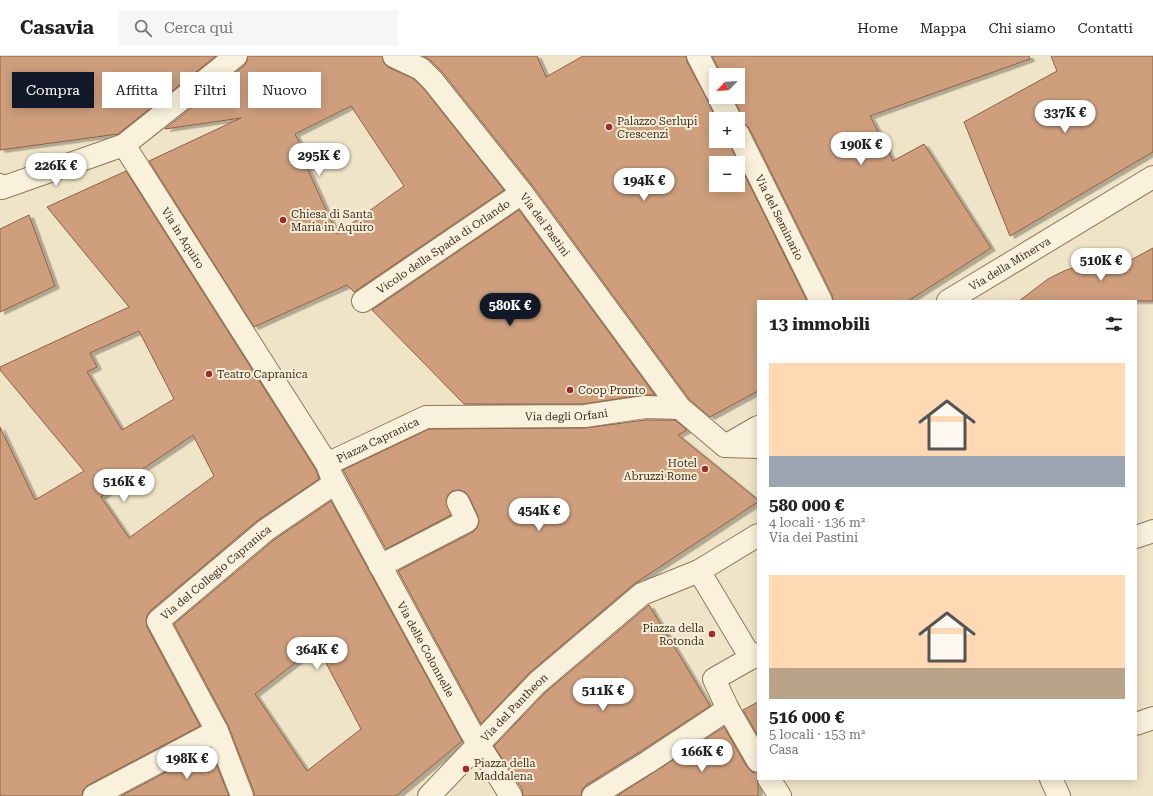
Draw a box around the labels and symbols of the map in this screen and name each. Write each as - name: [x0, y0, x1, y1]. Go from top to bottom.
- north arrow: [709, 68, 745, 104]
- pin: 337K €: [1032, 100, 1098, 134]
- place label: Palazzo Serlupi Crescenzi: [617, 115, 698, 141]
- marker: Palazzo Serlupi Crescenzi: [604, 122, 614, 132]
- pin: 190K €: [828, 132, 894, 166]
- pin: 295K €: [286, 143, 352, 177]
- pin: 226K €: [23, 153, 89, 187]
- pin: 194K €: [611, 168, 677, 202]
- street label: Via del Seminario: [752, 173, 806, 263]
- street label: Via dei Pastini: [517, 190, 573, 259]
- street label: Vicolo della Spada di Orlando: [374, 197, 513, 297]
- street label: Via in Aquiro: [158, 205, 207, 271]
- place label: Chiesa di Santa Maria in Aquiro: [291, 208, 374, 234]
- marker: Chiesa di Santa Maria in Aquiro: [278, 215, 288, 225]
- street label: Via della Minerva: [967, 235, 1053, 294]
- pin: 510K €: [1068, 248, 1134, 282]
- pin: 580K €: [477, 293, 543, 327]
- place label: Teatro Capranica: [217, 368, 308, 381]
- marker: Teatro Capranica: [204, 369, 214, 379]
- place label: Coop Pronto: [578, 384, 646, 397]
- marker: Coop Pronto: [565, 385, 575, 395]
- street label: Via degli Orfani: [525, 407, 609, 423]
- street label: Piazza Capranica: [334, 415, 421, 466]
- place label: Hotel Abruzzi Rome: [624, 457, 698, 483]
- marker: Hotel Abruzzi Rome: [700, 464, 710, 474]
- pin: 516K €: [91, 469, 157, 503]
- pin: 454K €: [506, 498, 572, 532]
- street label: Via del Collegio Capranica: [158, 523, 274, 623]
- street label: Via delle Colonnelle: [394, 599, 457, 699]
- place label: Piazza della Rotonda: [643, 622, 704, 648]
- marker: Piazza della Rotonda: [707, 629, 717, 639]
- pin: 364K €: [284, 637, 350, 671]
- street label: Via del Pantheon: [478, 671, 551, 745]
- pin: 511K €: [570, 678, 636, 712]
- pin: 166K €: [669, 739, 735, 773]
- pin: 198K €: [154, 746, 220, 780]
- place label: Piazza della Maddalena: [474, 757, 535, 783]
- marker: Piazza della Maddalena: [461, 764, 471, 774]

